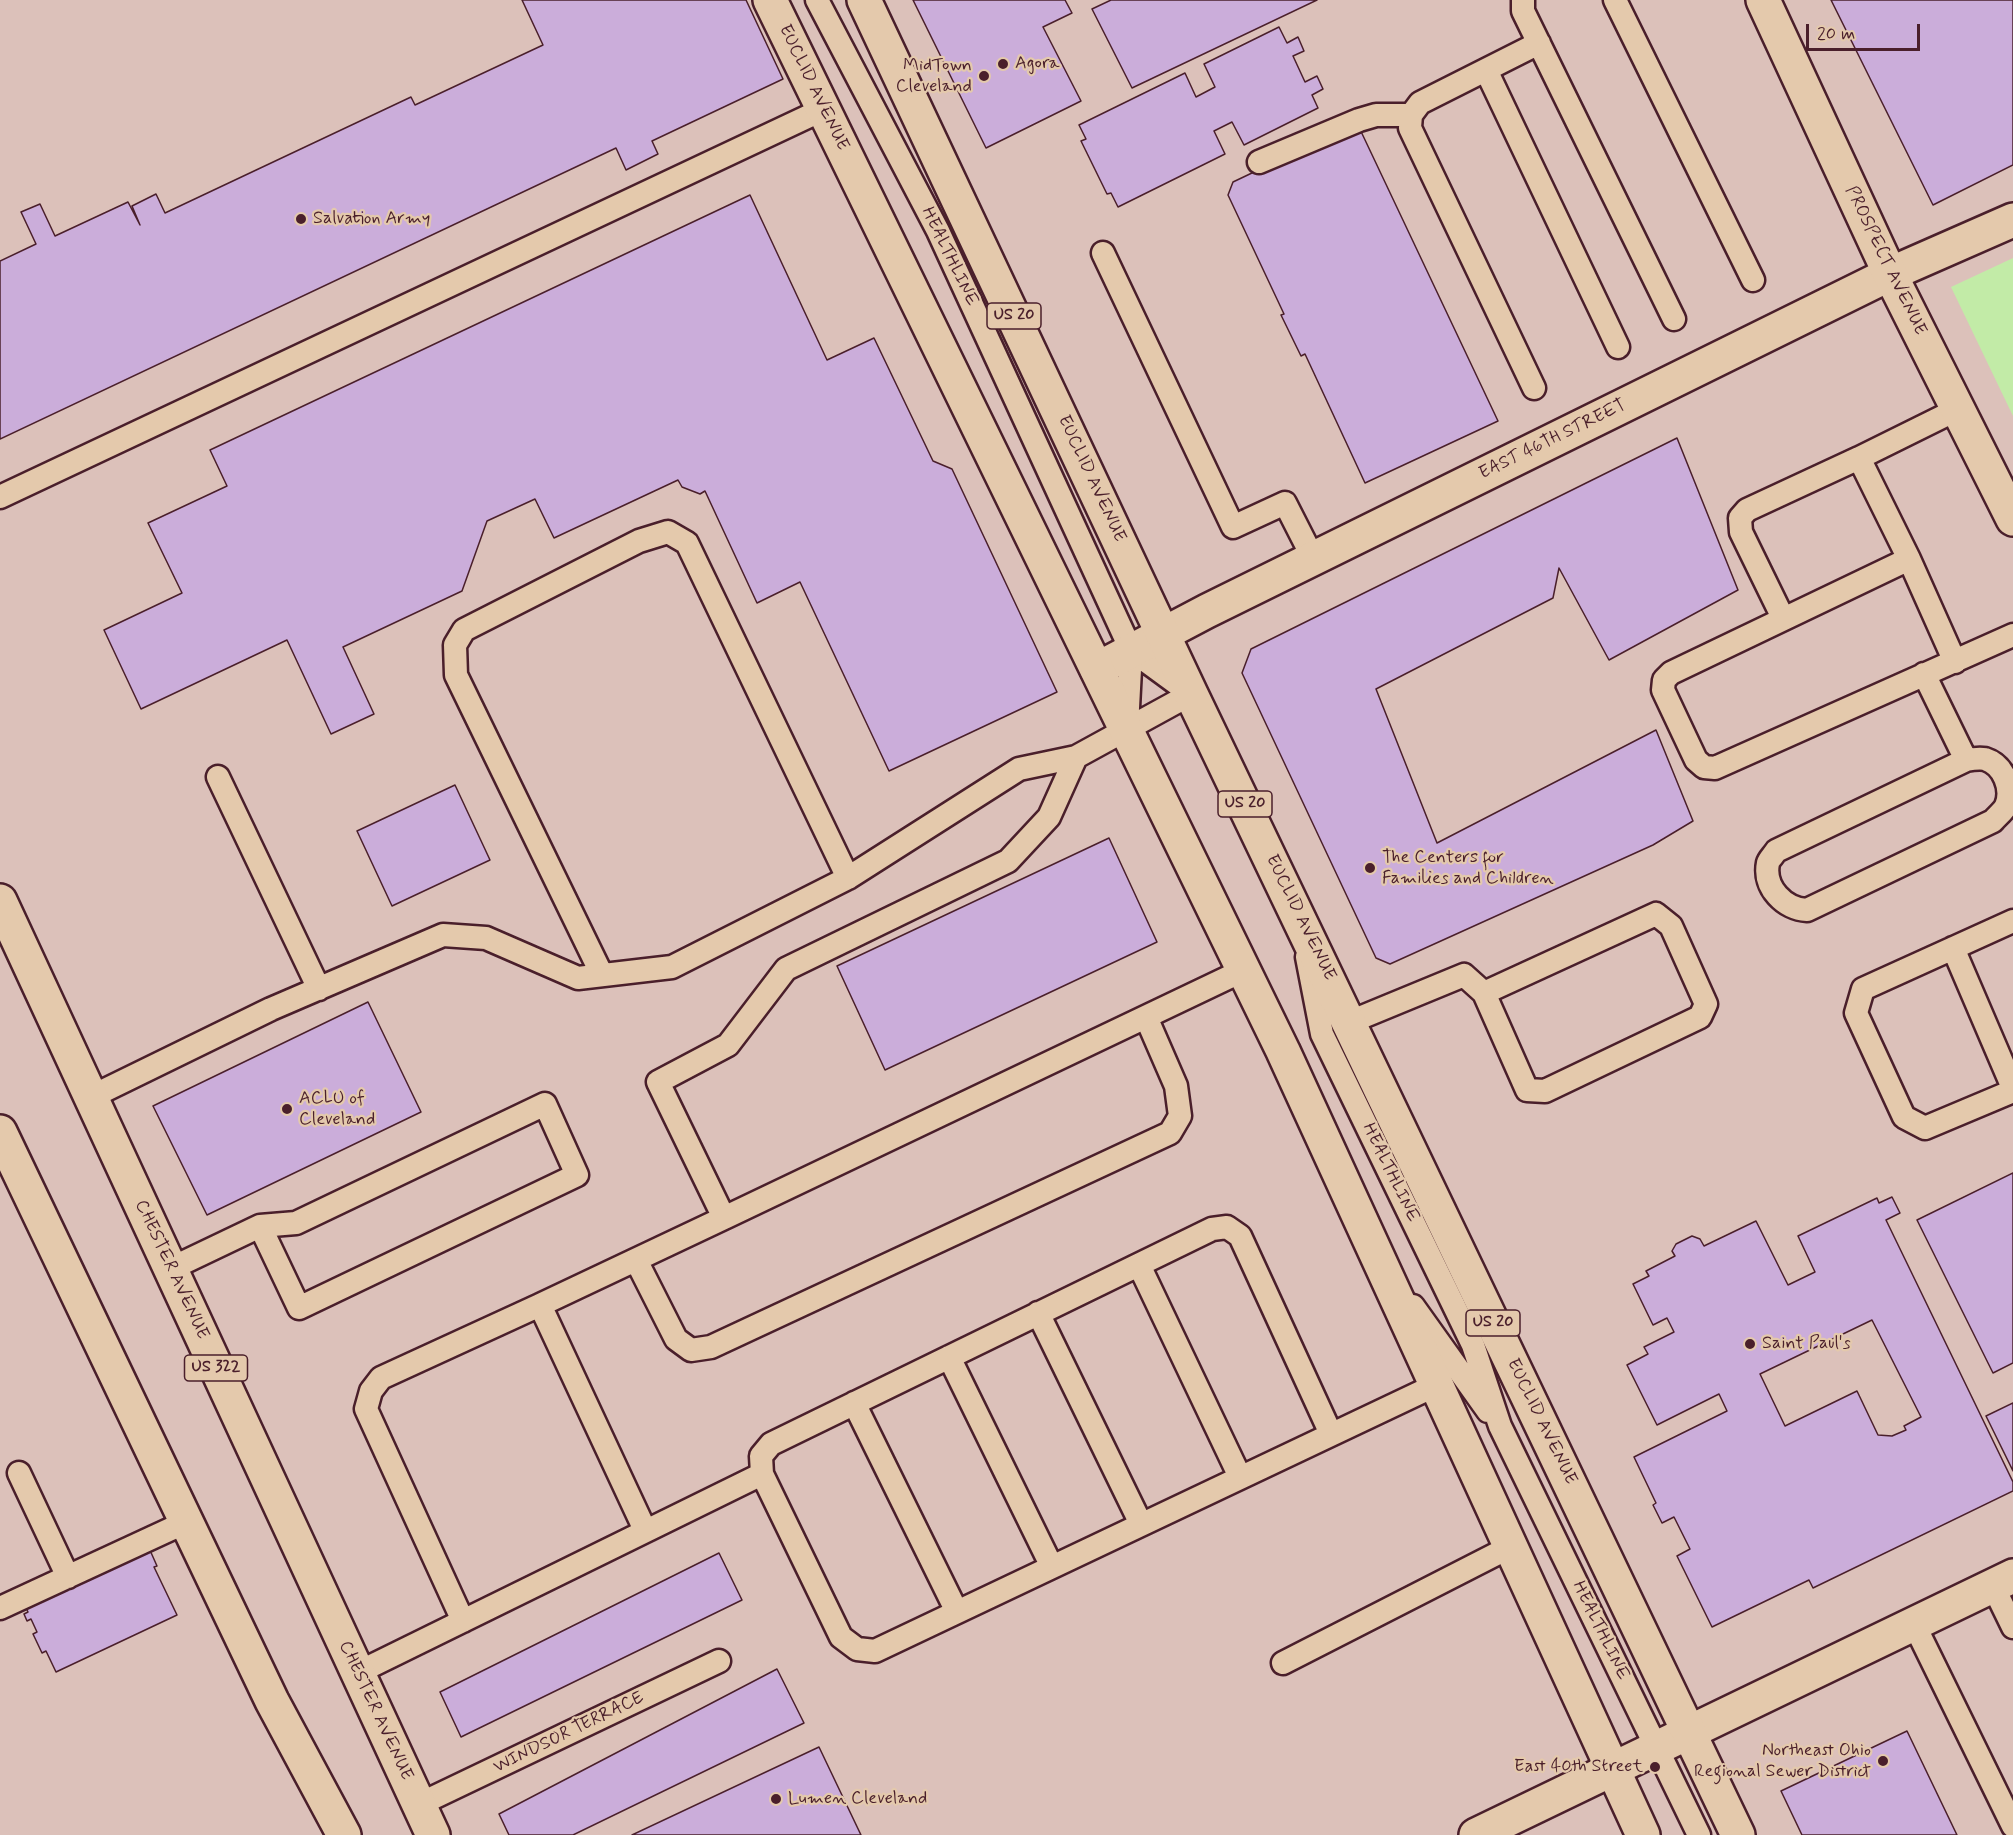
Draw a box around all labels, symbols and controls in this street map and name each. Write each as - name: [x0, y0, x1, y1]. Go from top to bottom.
- scale bar: [1809, 12, 1923, 50]
- street label: EUCLID AVENUE: [773, 21, 853, 155]
- text: 20 m: [1817, 22, 1855, 46]
- place label: Agora: [1015, 53, 1060, 75]
- place label: MidTown Cleveland: [896, 55, 972, 98]
- marker: Agora: [996, 57, 1010, 71]
- marker: MidTown Cleveland: [977, 69, 991, 83]
- street label: PROSPECT AVENUE: [1839, 183, 1931, 339]
- street label: HEALTHLINE: [916, 204, 982, 310]
- place label: Salvation Army: [313, 208, 430, 230]
- marker: Salvation Army: [294, 212, 308, 226]
- road number: US 20: [987, 303, 1041, 329]
- street label: EAST 46TH STREET: [1476, 395, 1630, 485]
- street label: EUCLID AVENUE: [1052, 412, 1130, 546]
- road number: US 20: [1218, 791, 1272, 817]
- place label: The Centers for Families and Children: [1382, 847, 1554, 890]
- street label: EUCLID AVENUE: [1260, 851, 1340, 985]
- marker: The Centers for Families and Children: [1363, 861, 1377, 875]
- place label: ACLU of Cleveland: [299, 1088, 375, 1130]
- marker: ACLU of Cleveland: [280, 1102, 294, 1116]
- street label: HEALTHLINE: [1357, 1120, 1423, 1226]
- street label: CHESTER AVENUE: [129, 1197, 213, 1343]
- road number: US 20: [1466, 1310, 1520, 1336]
- place label: Saint Paul's: [1762, 1333, 1851, 1355]
- marker: Saint Paul's: [1743, 1337, 1757, 1351]
- road number: US 322: [184, 1355, 248, 1381]
- street label: EUCLID AVENUE: [1501, 1355, 1581, 1489]
- street label: HEALTHLINE: [1567, 1578, 1633, 1684]
- street label: CHESTER AVENUE: [333, 1638, 417, 1784]
- street label: WINDSOR TERRACE: [490, 1687, 648, 1779]
- place label: Northeast Ohio Regional Sewer District: [1694, 1740, 1871, 1782]
- marker: Northeast Ohio Regional Sewer District: [1876, 1754, 1890, 1768]
- place label: East 40th Street: [1514, 1756, 1643, 1778]
- marker: East 40th Street: [1648, 1760, 1662, 1774]
- place label: Lumen Cleveland: [788, 1788, 927, 1810]
- marker: Lumen Cleveland: [769, 1792, 783, 1806]

